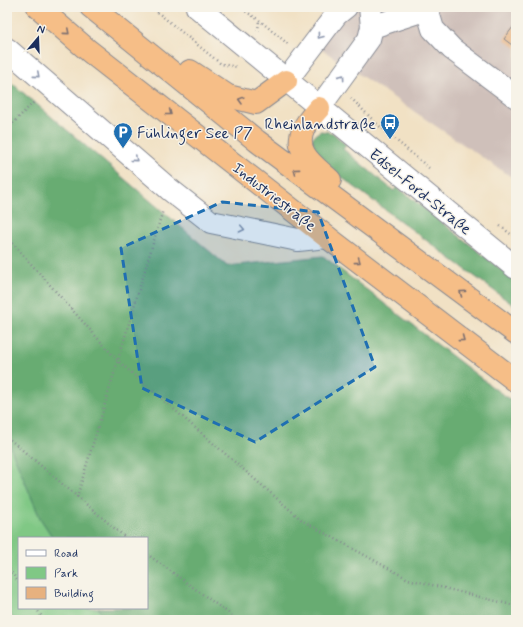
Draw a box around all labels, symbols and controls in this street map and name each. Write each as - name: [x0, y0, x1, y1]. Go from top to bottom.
- north arrow: [18, 18, 58, 58]
- text: N: [35, 22, 47, 37]
- one-way arrow: [63, 28, 70, 35]
- one-way arrow: [318, 32, 325, 39]
- one-way arrow: [32, 70, 39, 77]
- one-way arrow: [338, 74, 345, 81]
- one-way arrow: [238, 96, 245, 104]
- one-way arrow: [165, 109, 172, 116]
- bus stop icon: Rheinlandstraße: [379, 112, 401, 140]
- place label: Rheinlandstraße: [265, 114, 376, 135]
- parking icon: Fühlinger See P7: [112, 121, 134, 149]
- place label: Fühlinger See P7: [137, 123, 253, 145]
- street label: Edsel-Ford-Straße: [365, 144, 476, 240]
- one-way arrow: [131, 155, 138, 162]
- street label: Industriestraße: [228, 158, 320, 237]
- one-way arrow: [294, 169, 301, 176]
- one-way arrow: [239, 224, 245, 232]
- one-way arrow: [354, 256, 361, 263]
- one-way arrow: [459, 290, 466, 298]
- one-way arrow: [457, 335, 464, 342]
- legend: [18, 537, 148, 609]
- text: Road: [54, 546, 78, 562]
- text: Park: [54, 566, 78, 582]
- text: Building: [54, 586, 94, 603]

